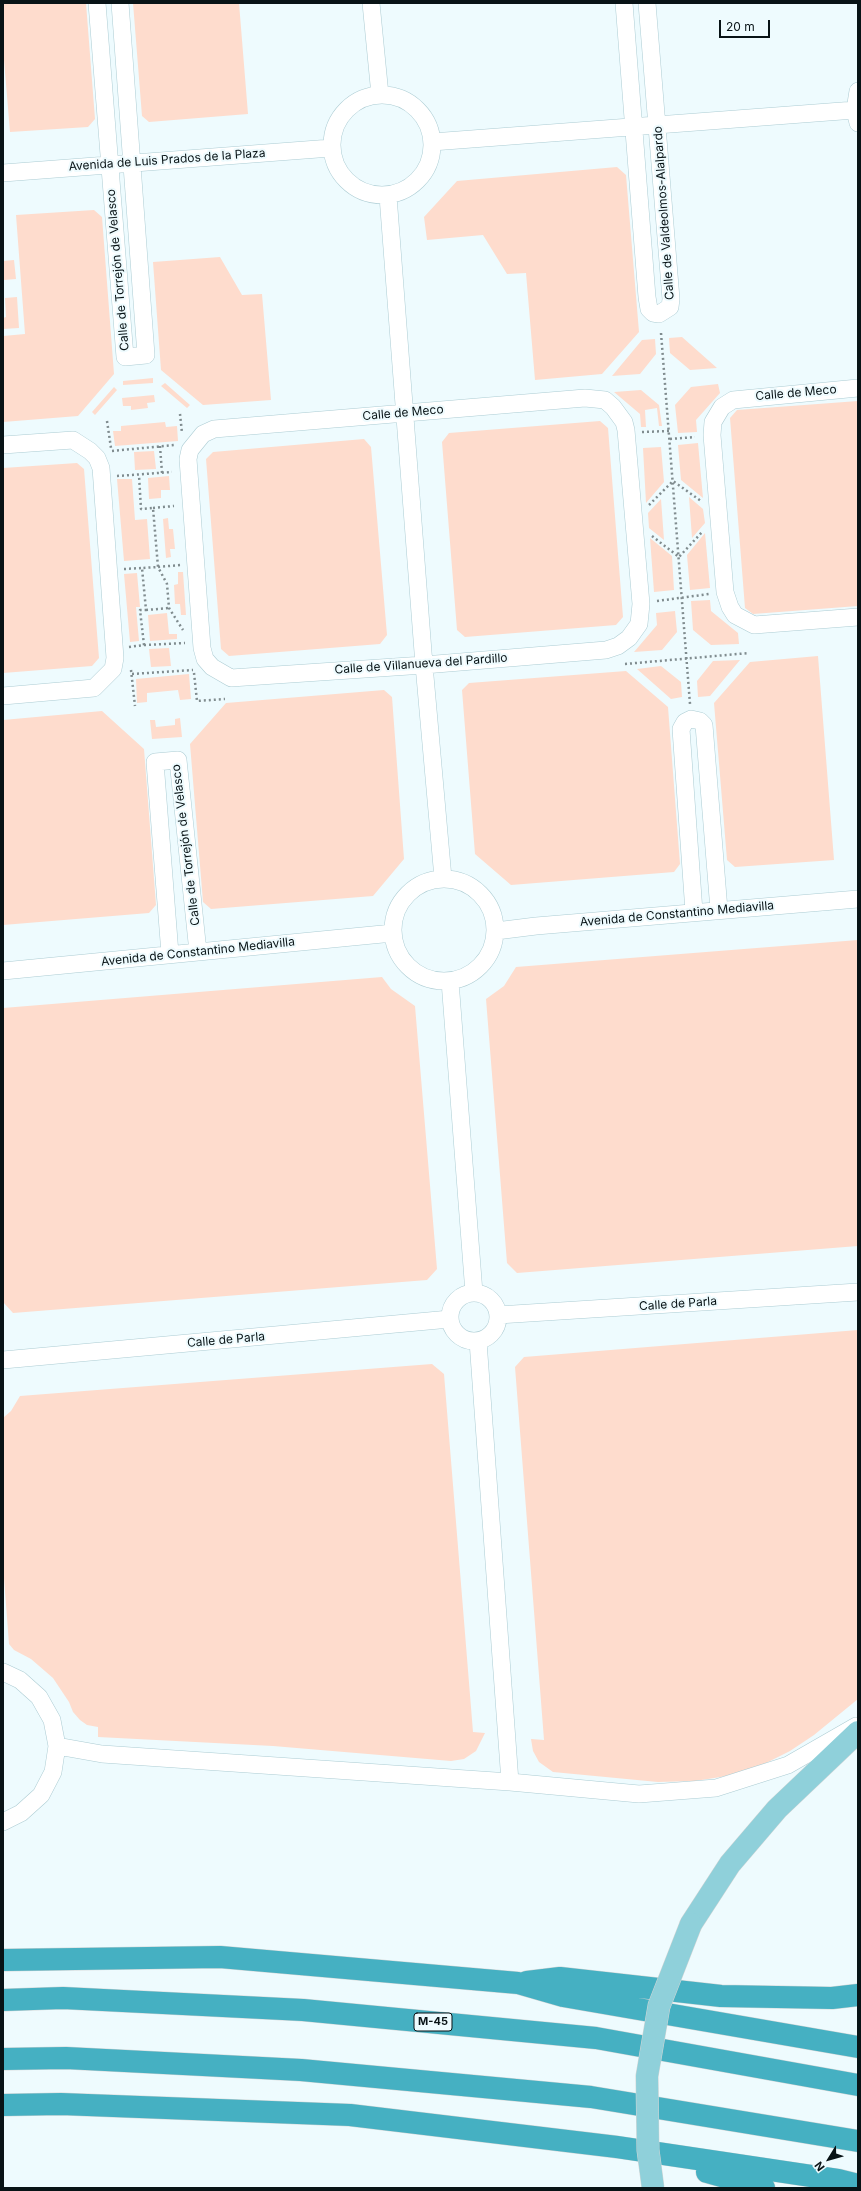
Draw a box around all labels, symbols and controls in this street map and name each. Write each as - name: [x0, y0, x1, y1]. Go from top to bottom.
- scale bar: [721, 12, 772, 38]
- text: 20 m: [726, 19, 755, 34]
- street label: Calle de Valdeolmos-Alalpardo: [651, 126, 677, 300]
- street label: Avenida de Luis Prados de la Plaza: [68, 146, 266, 174]
- street label: Calle de Torrejón de Velasco: [104, 188, 132, 352]
- street label: Calle de Meco: [755, 382, 837, 404]
- street label: Calle de Meco: [362, 402, 444, 424]
- street label: Calle de Villanueva del Pardillo: [334, 651, 508, 677]
- street label: Calle de Torrejón de Velasco: [169, 764, 203, 926]
- street label: Avenida de Constantino Mediavilla: [579, 898, 775, 930]
- street label: Avenida de Constantino Mediavilla: [100, 935, 296, 969]
- street label: Calle de Parla: [639, 1294, 717, 1314]
- street label: Calle de Parla: [186, 1329, 266, 1351]
- road number: M-45: [414, 2013, 452, 2031]
- north arrow: [809, 2139, 849, 2179]
- text: N: [811, 2159, 828, 2174]

